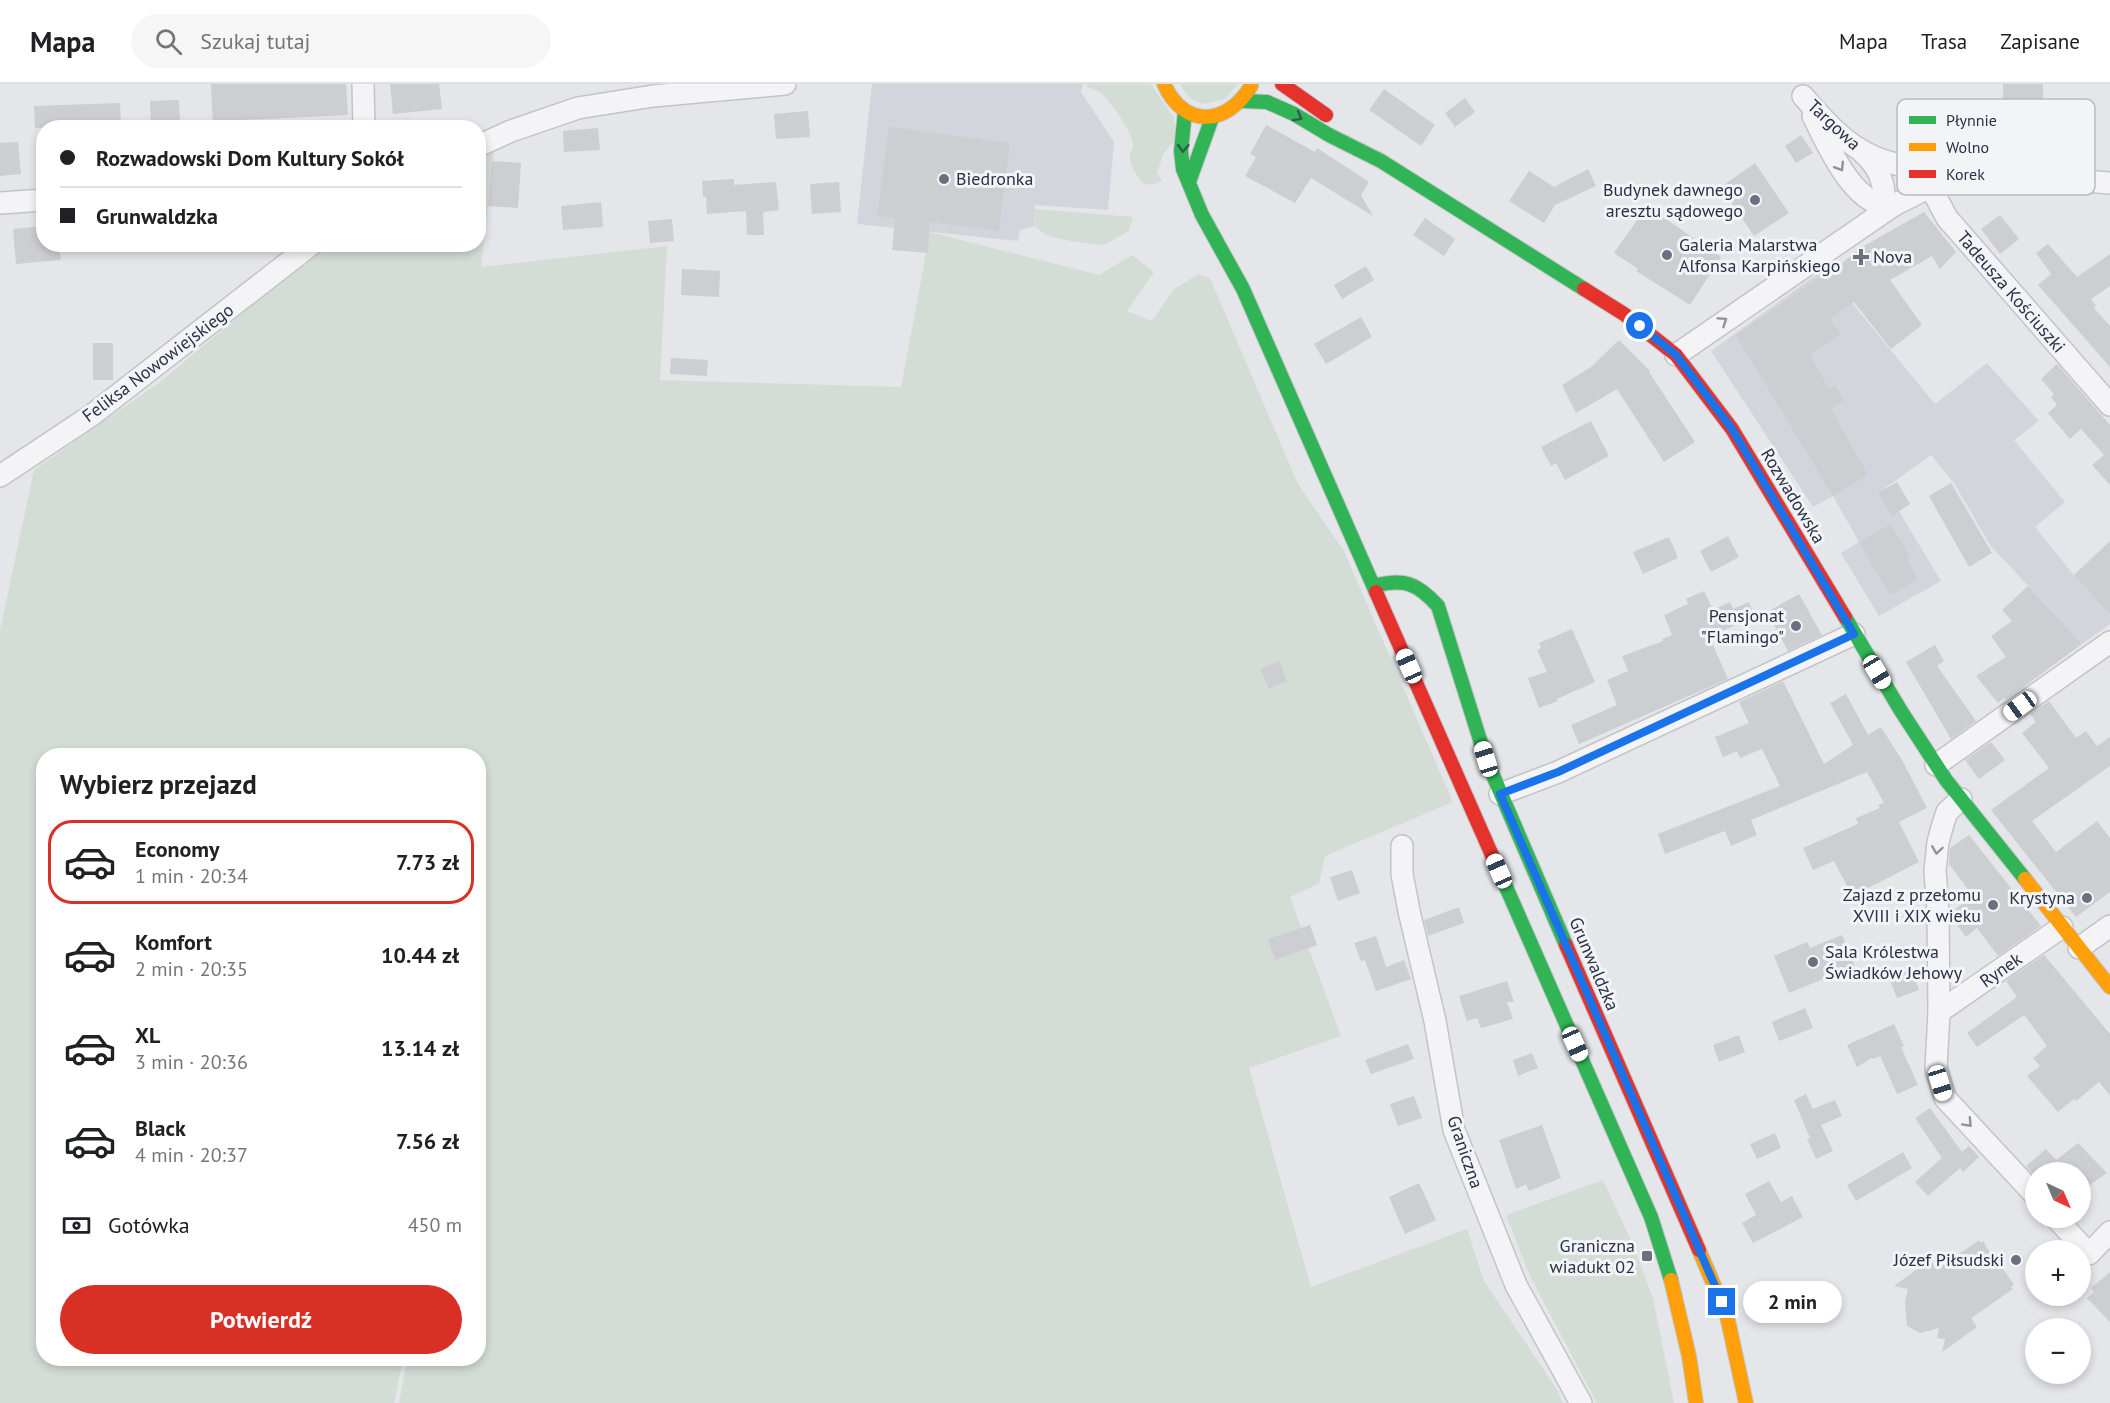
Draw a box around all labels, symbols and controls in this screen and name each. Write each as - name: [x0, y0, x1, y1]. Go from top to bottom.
- search box: [131, 14, 551, 68]
- text: Mapa: [30, 23, 95, 60]
- icon: search: [152, 25, 185, 58]
- text: Szukaj tutaj: [200, 27, 310, 55]
- text: Mapa: [1839, 28, 1888, 55]
- text: Trasa: [1921, 28, 1967, 55]
- text: Zapisane: [2000, 28, 2080, 55]
- street label: Targowa: [1803, 94, 1866, 155]
- legend: [1897, 99, 2095, 195]
- one-way arrow: [1292, 110, 1302, 121]
- text: Płynnie: [1946, 110, 1997, 130]
- text: Wolno: [1946, 137, 1989, 157]
- one-way arrow: [1176, 143, 1189, 152]
- text: Rozwadowski Dom Kultury Sokół: [96, 144, 404, 172]
- one-way arrow: [1833, 160, 1844, 171]
- text: Korek: [1946, 164, 1985, 184]
- place label: Biedronka: [956, 167, 1033, 190]
- marker: Biedronka: [937, 172, 951, 186]
- place label: Budynek dawnego aresztu sądowego: [1603, 178, 1743, 222]
- marker: Budynek dawnego aresztu sądowego: [1748, 193, 1762, 207]
- text: Grunwaldzka: [96, 202, 218, 230]
- street label: Tadeusza Kościuszki: [1952, 226, 2071, 357]
- place label: Galeria Malarstwa Alfonsa Karpińskiego: [1679, 233, 1840, 277]
- place label: Nova: [1873, 245, 1912, 268]
- marker: Galeria Malarstwa Alfonsa Karpińskiego: [1660, 248, 1674, 262]
- marker: Nova: [1854, 250, 1868, 264]
- street label: Feliksa Nowowiejskiego: [77, 298, 238, 427]
- route start: [1626, 312, 1653, 339]
- one-way arrow: [1717, 318, 1728, 329]
- street label: Rozwadowska: [1756, 444, 1831, 547]
- place label: Pensjonat "Flamingo": [1701, 604, 1784, 648]
- marker: Pensjonat "Flamingo": [1789, 619, 1803, 633]
- car: [1393, 646, 1425, 686]
- car: [1860, 652, 1894, 692]
- car: [2000, 688, 2040, 724]
- car: [1472, 739, 1500, 779]
- text: Wybierz przejazd: [60, 767, 257, 801]
- icon: car: [63, 835, 117, 889]
- text: Economy: [135, 835, 219, 863]
- one-way arrow: [1932, 846, 1944, 855]
- text: 7.73 zł: [396, 848, 459, 876]
- car: [1483, 851, 1515, 891]
- text: 1 min · 20:34: [135, 863, 248, 889]
- place label: Zajazd z przełomu XVIII i XIX wieku: [1843, 883, 1981, 927]
- place label: Krystyna: [2009, 886, 2075, 909]
- marker: Krystyna: [2080, 891, 2094, 905]
- marker: Zajazd z przełomu XVIII i XIX wieku: [1986, 898, 2000, 912]
- street label: Grunwaldzka: [1564, 914, 1624, 1014]
- icon: car: [63, 928, 117, 982]
- text: Komfort: [135, 928, 212, 956]
- place label: Sala Królestwa Świadków Jehowy: [1825, 940, 1963, 984]
- text: 10.44 zł: [381, 941, 459, 969]
- street label: Rynek: [1975, 947, 2027, 992]
- marker: Sala Królestwa Świadków Jehowy: [1806, 955, 1820, 969]
- text: 2 min · 20:35: [135, 956, 248, 982]
- icon: car: [63, 1021, 117, 1075]
- text: XL: [135, 1021, 160, 1049]
- car: [1559, 1024, 1591, 1064]
- text: 13.14 zł: [381, 1034, 459, 1062]
- text: 3 min · 20:36: [135, 1049, 248, 1075]
- car: [1926, 1063, 1954, 1103]
- street label: Graniczna: [1442, 1112, 1489, 1191]
- icon: car: [63, 1114, 117, 1168]
- text: Black: [135, 1114, 186, 1142]
- one-way arrow: [1961, 1116, 1972, 1127]
- text: 7.56 zł: [396, 1127, 459, 1155]
- text: 4 min · 20:37: [135, 1142, 248, 1168]
- north arrow: [2025, 1162, 2091, 1228]
- map controls: [2025, 1162, 2091, 1384]
- icon: cash: [60, 1209, 93, 1242]
- text: Gotówka: [108, 1211, 190, 1239]
- text: 450 m: [408, 1212, 462, 1238]
- place label: Graniczna wiadukt 02: [1549, 1234, 1635, 1278]
- button: +: [2025, 1240, 2091, 1306]
- place label: Józef Piłsudski: [1893, 1248, 2004, 1271]
- marker: Graniczna wiadukt 02: [1640, 1249, 1654, 1263]
- marker: Józef Piłsudski: [2009, 1253, 2023, 1267]
- callout: 2 min: [1743, 1281, 1842, 1323]
- button: Potwierdź: [60, 1285, 462, 1354]
- route end: [1708, 1288, 1735, 1315]
- text: 2 min: [1768, 1289, 1817, 1315]
- button: −: [2025, 1318, 2091, 1384]

